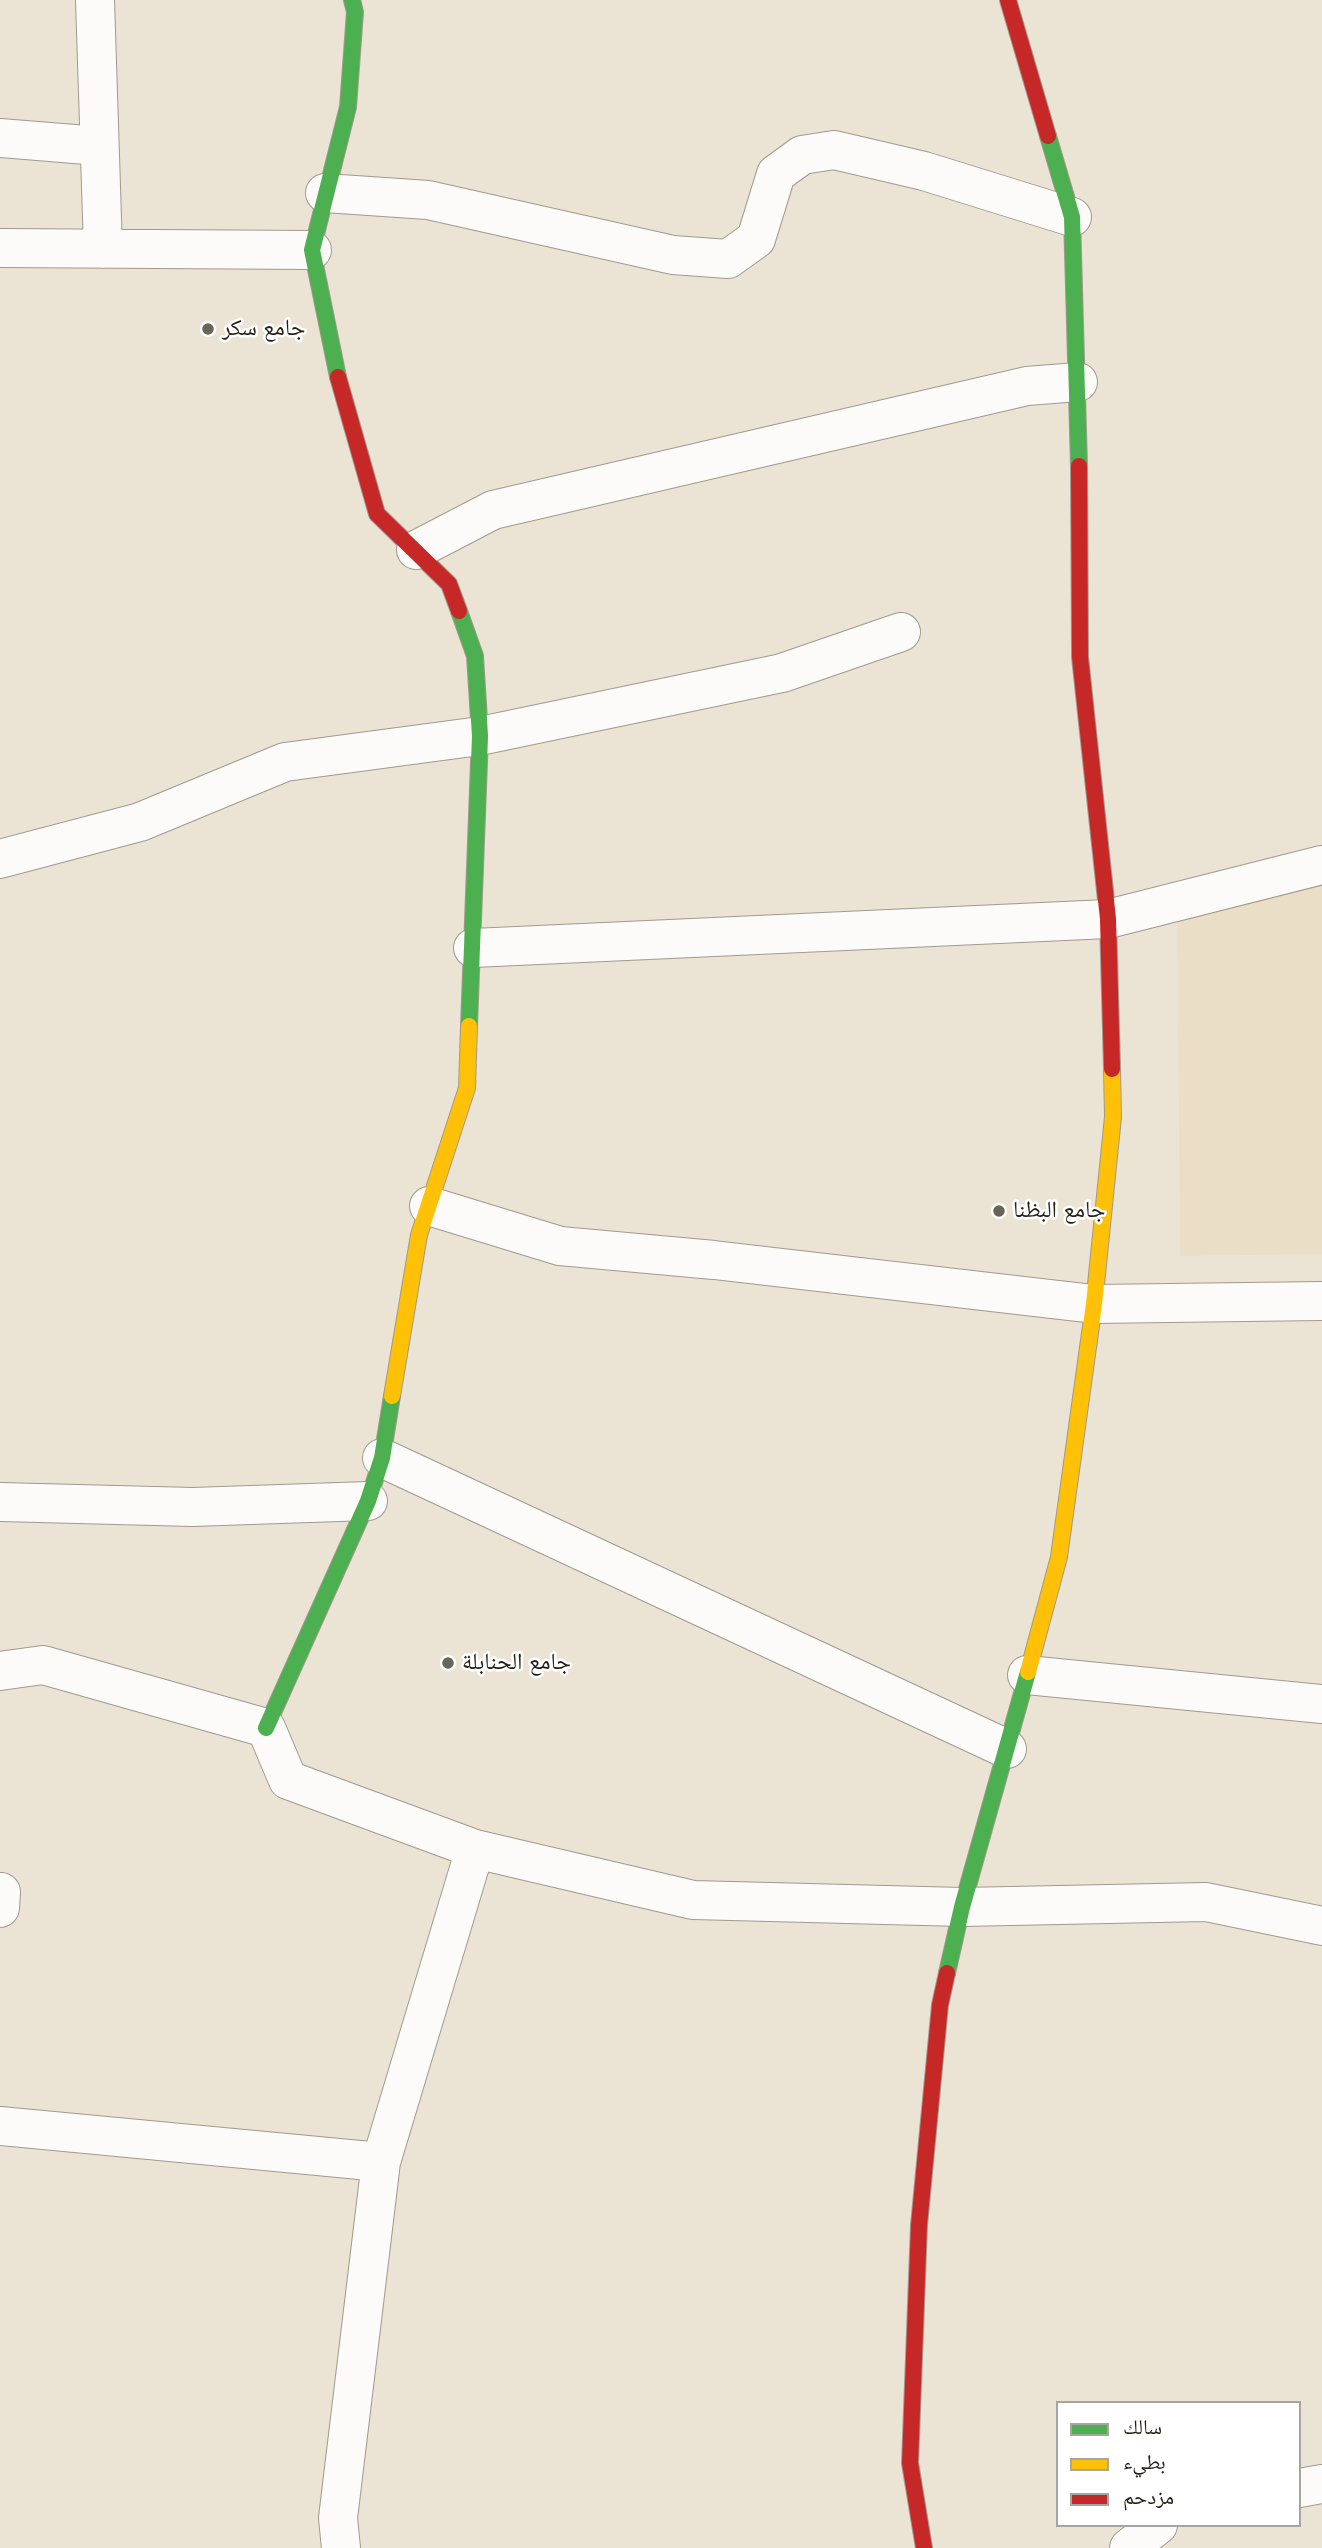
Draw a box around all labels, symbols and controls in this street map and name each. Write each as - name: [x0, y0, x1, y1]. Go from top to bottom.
- place label: جامع سكر: [222, 315, 305, 343]
- marker: جامع سكر: [200, 321, 216, 337]
- place label: جامع البظنا: [1013, 1197, 1105, 1225]
- marker: جامع البظنا: [991, 1203, 1007, 1219]
- place label: جامع الحنابلة: [462, 1649, 571, 1677]
- marker: جامع الحنابلة: [440, 1655, 456, 1671]
- legend: [1056, 2401, 1301, 2527]
- text: سالك: [1123, 2415, 1162, 2438]
- text: بطيء: [1123, 2450, 1166, 2473]
- text: مزدحم: [1123, 2485, 1174, 2508]

